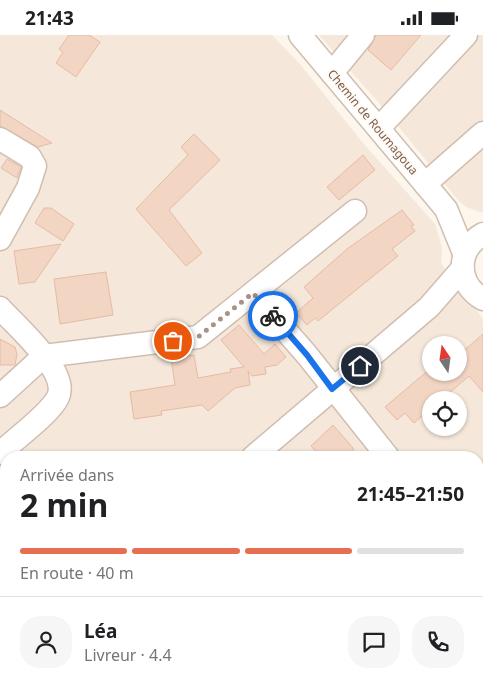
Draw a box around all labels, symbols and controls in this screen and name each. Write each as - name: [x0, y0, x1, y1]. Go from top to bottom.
- text: 21:43: [25, 5, 74, 31]
- street label: Chemin de Roumagoua: [324, 66, 422, 178]
- courier: [248, 291, 298, 341]
- icon: bike: [259, 302, 287, 330]
- pin: [152, 320, 194, 362]
- icon: bag: [159, 327, 187, 355]
- north arrow: [422, 336, 468, 381]
- map controls: [422, 336, 467, 436]
- pin: [339, 345, 381, 387]
- icon: home: [346, 352, 374, 380]
- button: locate: [422, 391, 467, 436]
- text: Arrivée dans: [20, 464, 114, 486]
- text: 21:45–21:50: [357, 481, 464, 507]
- text: 2 min: [20, 483, 108, 526]
- text: En route · 40 m: [20, 562, 134, 584]
- button: person: [20, 616, 72, 668]
- button: chat: [348, 616, 400, 668]
- button: phone: [412, 616, 464, 668]
- text: Léa: [84, 618, 117, 644]
- text: Livreur · 4.4: [84, 644, 172, 666]

